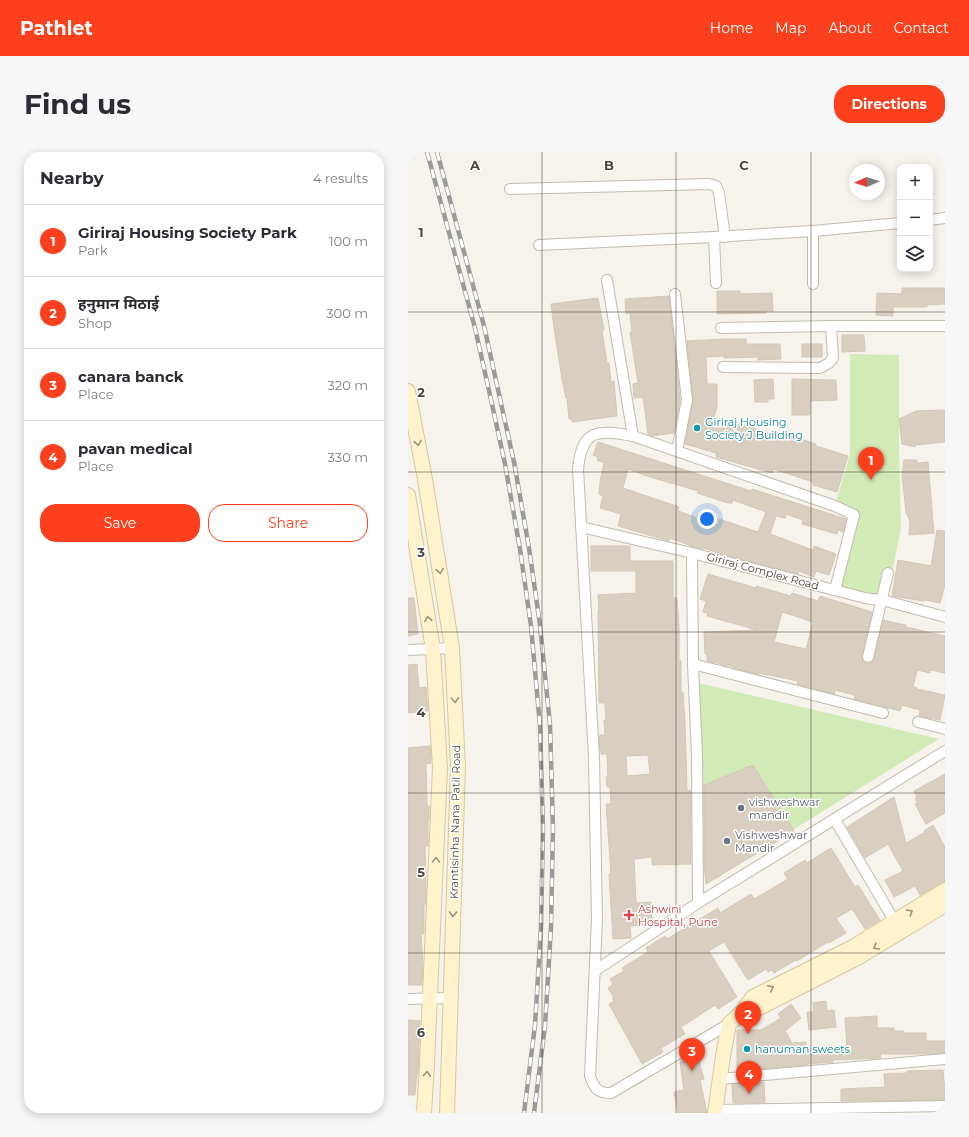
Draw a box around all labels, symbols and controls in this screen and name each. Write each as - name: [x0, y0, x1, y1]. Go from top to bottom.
- text: Pathlet: [20, 17, 93, 40]
- text: Home: [710, 19, 753, 37]
- text: Map: [775, 19, 806, 37]
- text: About: [828, 19, 872, 37]
- text: Contact: [894, 19, 949, 37]
- button: Directions: [834, 85, 945, 123]
- text: Find us: [24, 87, 131, 121]
- text: A: [469, 157, 481, 173]
- text: B: [604, 157, 614, 173]
- text: C: [739, 157, 749, 173]
- north arrow: [849, 164, 885, 200]
- map controls: [897, 164, 933, 272]
- button: +: [897, 164, 933, 200]
- text: Nearby: [40, 168, 104, 188]
- text: 4 results: [313, 170, 368, 186]
- button: −: [897, 200, 933, 236]
- text: Giriraj Housing Society Park: [78, 223, 297, 242]
- text: 1: [418, 224, 424, 240]
- text: 1: [50, 233, 56, 249]
- text: 100 m: [329, 233, 368, 249]
- button: layers: [897, 236, 933, 272]
- text: Park: [78, 242, 108, 258]
- text: हनुमान मिठाई: [78, 294, 159, 313]
- text: 2: [49, 305, 57, 321]
- text: 300 m: [326, 305, 368, 321]
- text: Shop: [78, 315, 112, 331]
- text: canara banck: [78, 367, 184, 386]
- text: 3: [49, 377, 57, 393]
- text: 320 m: [328, 377, 368, 393]
- text: 2: [417, 384, 425, 400]
- text: Place: [78, 386, 114, 402]
- place label: Giriraj Housing Society J Building: [705, 415, 803, 442]
- marker: Giriraj Housing Society J Building: [692, 423, 702, 433]
- text: pavan medical: [78, 439, 193, 458]
- one-way arrow: [413, 439, 422, 446]
- pin: 1: [858, 447, 884, 480]
- text: 4: [49, 449, 57, 465]
- text: 330 m: [328, 449, 368, 465]
- text: Place: [78, 458, 114, 474]
- button: Save: [40, 504, 200, 542]
- button: Share: [208, 504, 368, 542]
- your location: [697, 509, 717, 529]
- text: 3: [416, 544, 425, 560]
- street label: Giriraj Complex Road: [705, 549, 821, 593]
- one-way arrow: [435, 568, 444, 574]
- one-way arrow: [424, 616, 433, 622]
- one-way arrow: [451, 697, 459, 703]
- text: 4: [417, 704, 426, 720]
- street label: Krantisinha Nana Patil Road: [447, 745, 463, 899]
- place label: vishweshwar mandir: [749, 795, 820, 822]
- marker: vishweshwar mandir: [736, 803, 746, 813]
- place label: Vishweshwar Mandir: [735, 828, 807, 855]
- marker: Vishweshwar Mandir: [722, 836, 732, 846]
- one-way arrow: [432, 857, 440, 863]
- text: 5: [417, 864, 425, 880]
- place label: Ashwini Hospital, Pune: [638, 902, 718, 929]
- marker: Ashwini Hospital, Pune: [623, 909, 635, 921]
- one-way arrow: [906, 909, 913, 917]
- one-way arrow: [449, 911, 458, 917]
- one-way arrow: [873, 942, 880, 950]
- one-way arrow: [767, 985, 775, 993]
- pin: 2: [735, 1001, 761, 1034]
- text: 6: [417, 1024, 426, 1040]
- pin: 3: [679, 1038, 705, 1071]
- place label: hanuman sweets: [755, 1042, 851, 1056]
- marker: hanuman sweets: [742, 1044, 752, 1054]
- pin: 4: [736, 1061, 762, 1094]
- one-way arrow: [422, 1071, 431, 1077]

